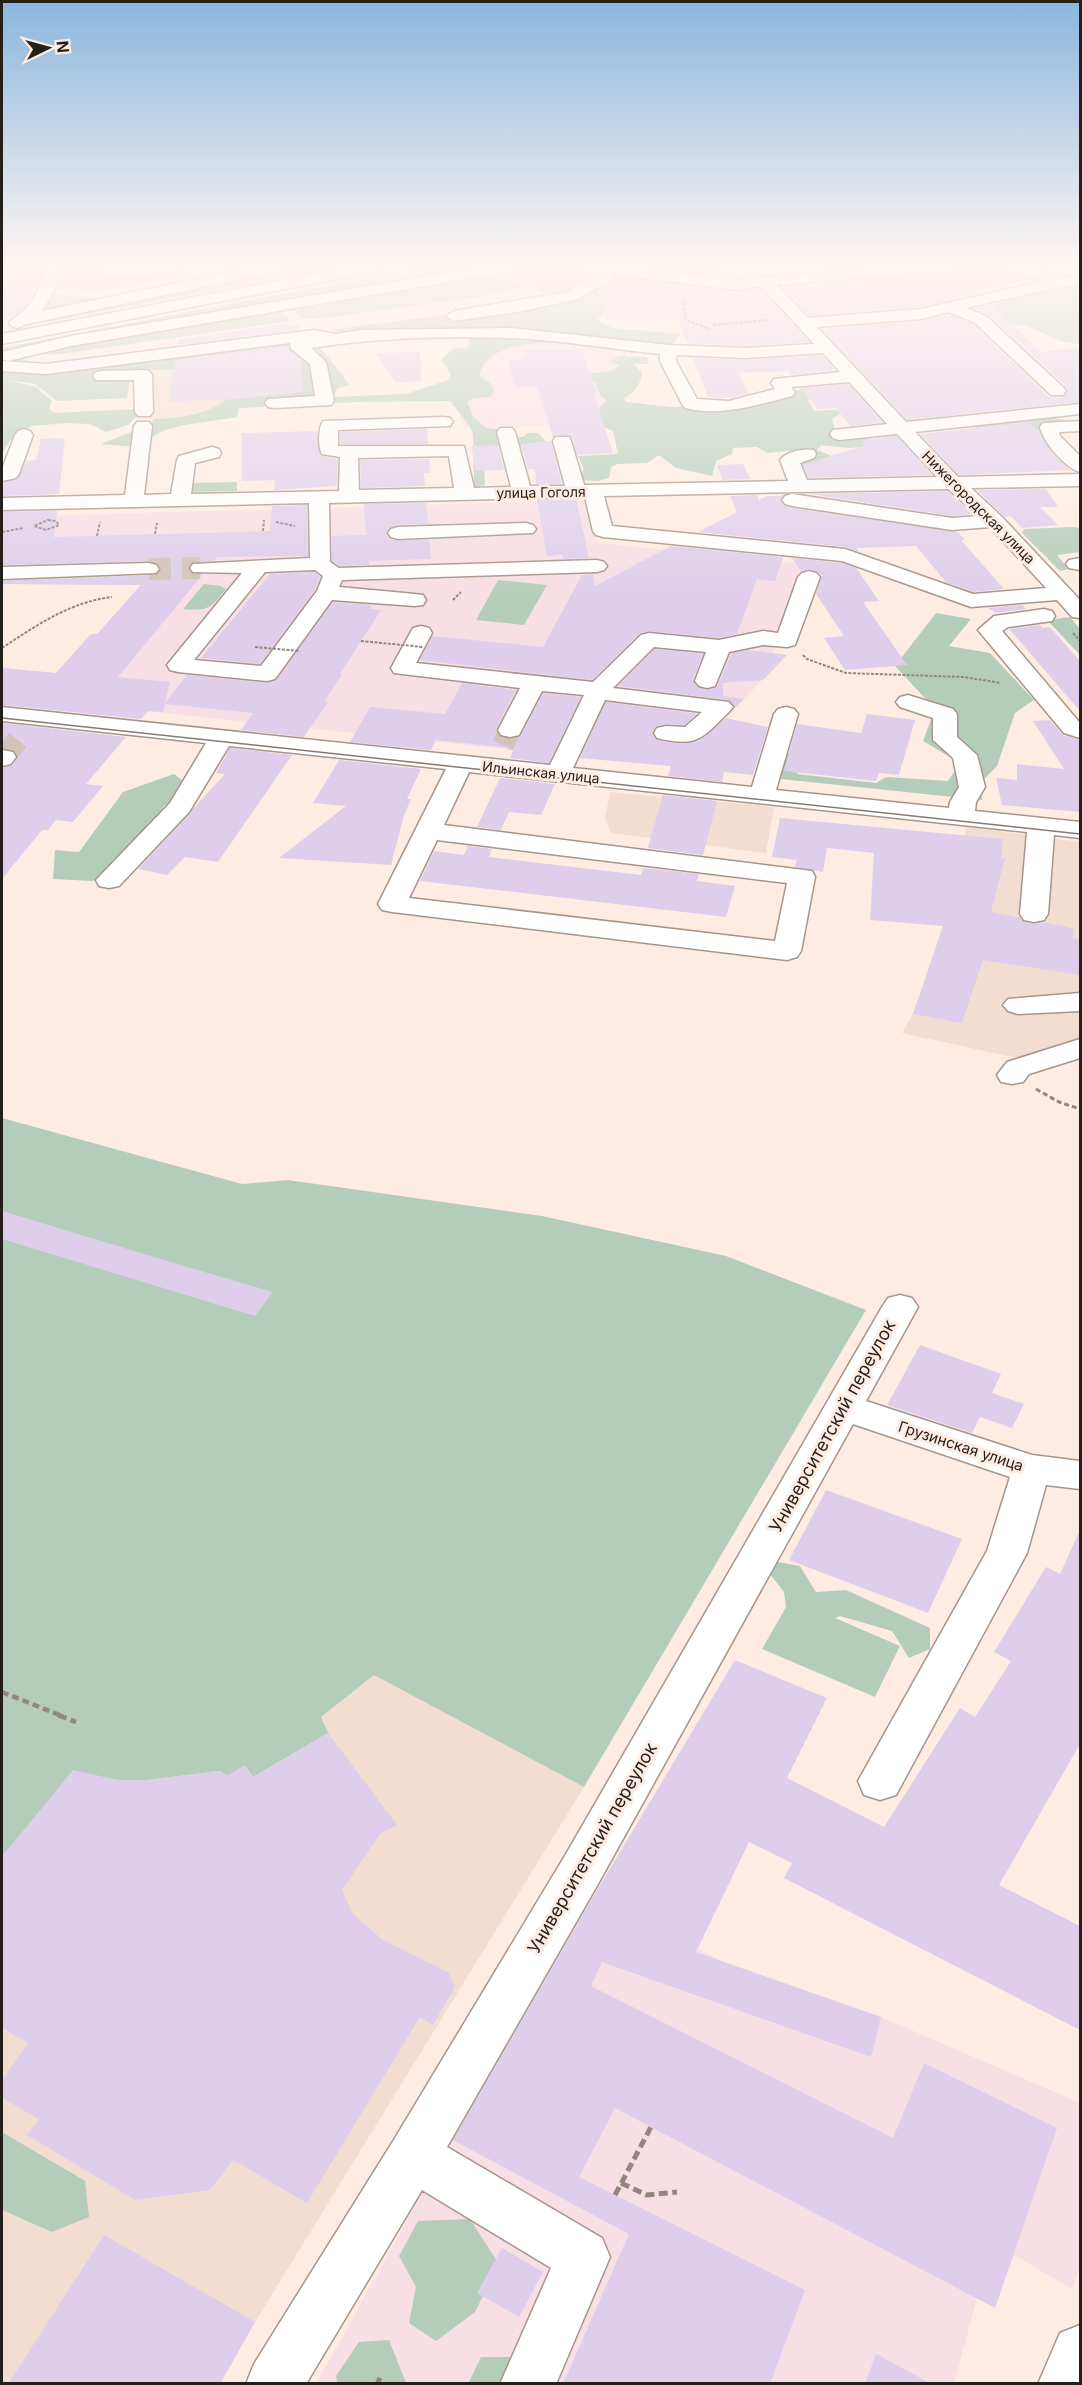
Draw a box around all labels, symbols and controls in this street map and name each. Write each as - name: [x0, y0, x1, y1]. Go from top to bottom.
- north arrow: [18, 18, 78, 78]
- text: N: [52, 40, 73, 54]
- street label: Нижегородская улица: [919, 447, 1039, 567]
- street label: улица Гоголя: [496, 483, 586, 501]
- street label: Ильинская улица: [481, 757, 601, 787]
- street label: Университетский переулок: [765, 1316, 899, 1536]
- street label: Грузинская улица: [896, 1417, 1026, 1475]
- street label: Университетский переулок: [523, 1739, 661, 1957]

